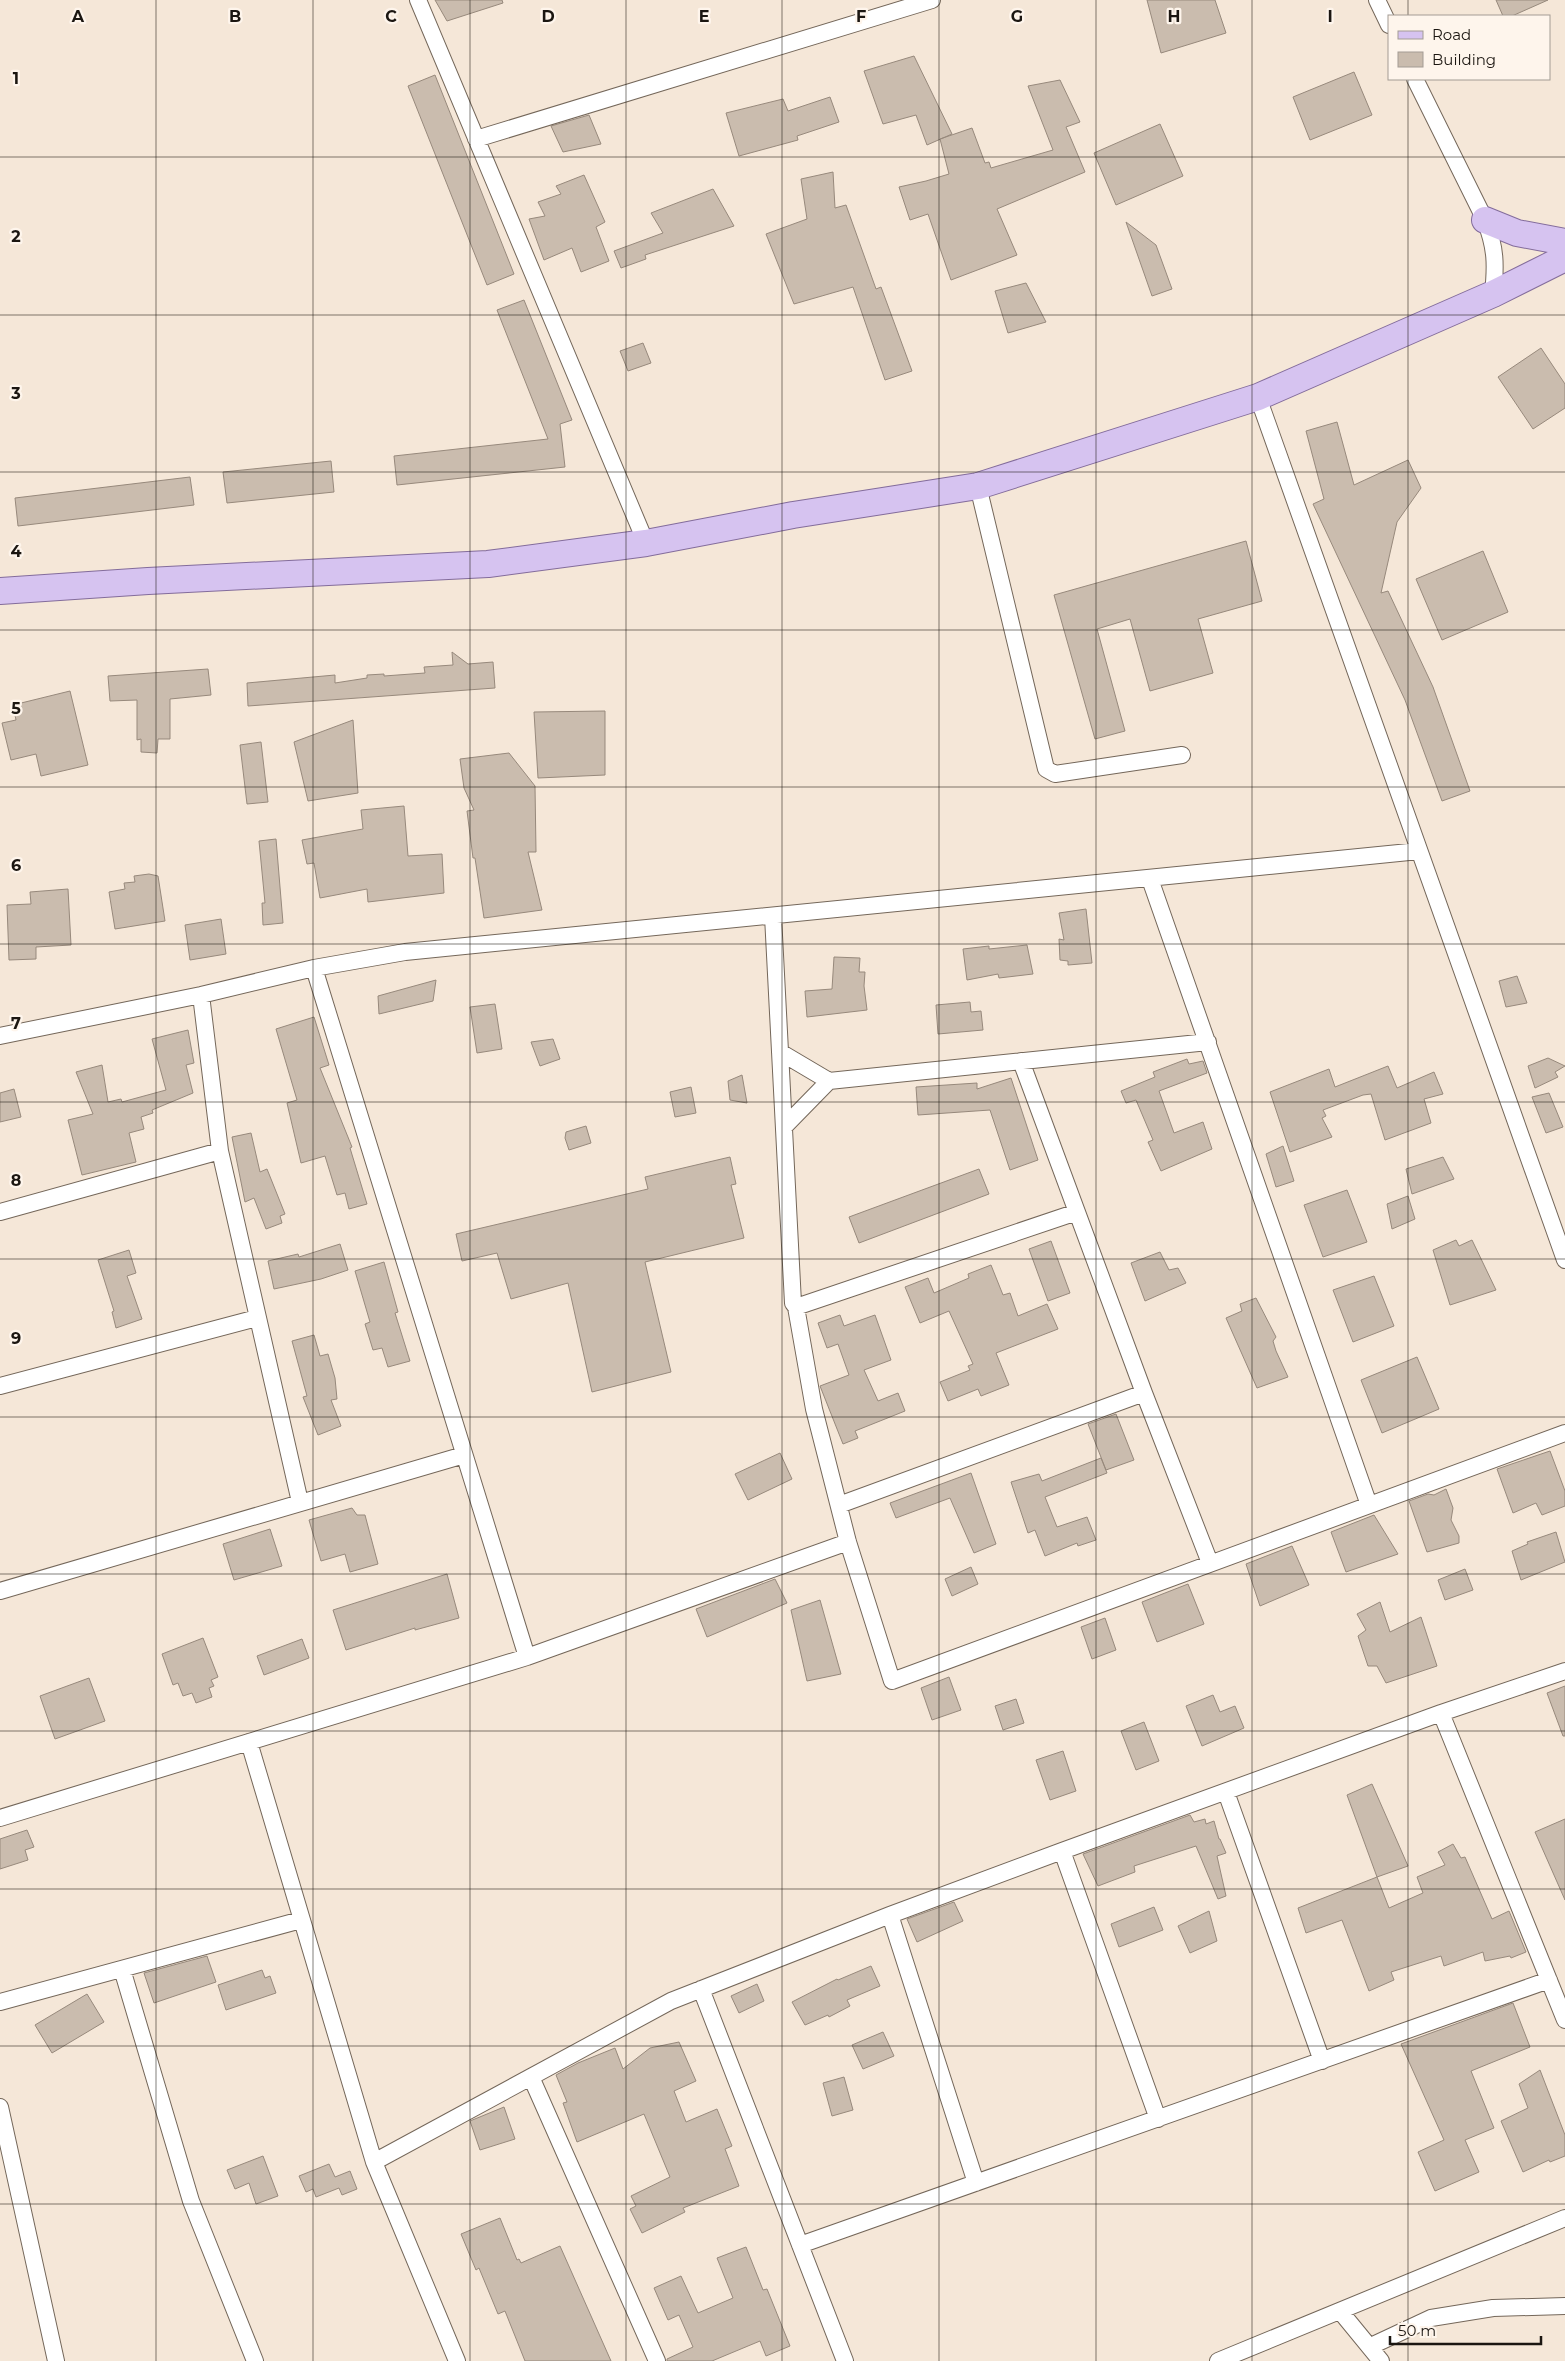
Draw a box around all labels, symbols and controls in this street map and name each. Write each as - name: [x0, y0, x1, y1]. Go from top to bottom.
- text: A: [71, 7, 85, 26]
- text: B: [229, 7, 241, 26]
- text: C: [385, 7, 397, 26]
- text: D: [541, 7, 555, 26]
- text: E: [699, 7, 709, 26]
- text: F: [856, 7, 866, 26]
- text: G: [1011, 7, 1023, 26]
- text: H: [1168, 7, 1180, 26]
- text: I: [1327, 7, 1333, 26]
- legend: [1388, 15, 1550, 80]
- text: Road: [1432, 25, 1471, 44]
- text: Building: [1432, 50, 1496, 69]
- text: 1: [13, 69, 19, 88]
- text: 2: [11, 227, 21, 246]
- text: 3: [10, 384, 21, 403]
- text: 4: [10, 542, 22, 561]
- text: 5: [11, 699, 21, 718]
- text: 6: [11, 856, 21, 875]
- text: 7: [11, 1014, 21, 1033]
- text: 8: [11, 1171, 21, 1190]
- text: 9: [11, 1329, 21, 1348]
- scale bar: [1390, 2314, 1541, 2346]
- text: 50 m: [1398, 2321, 1436, 2340]

